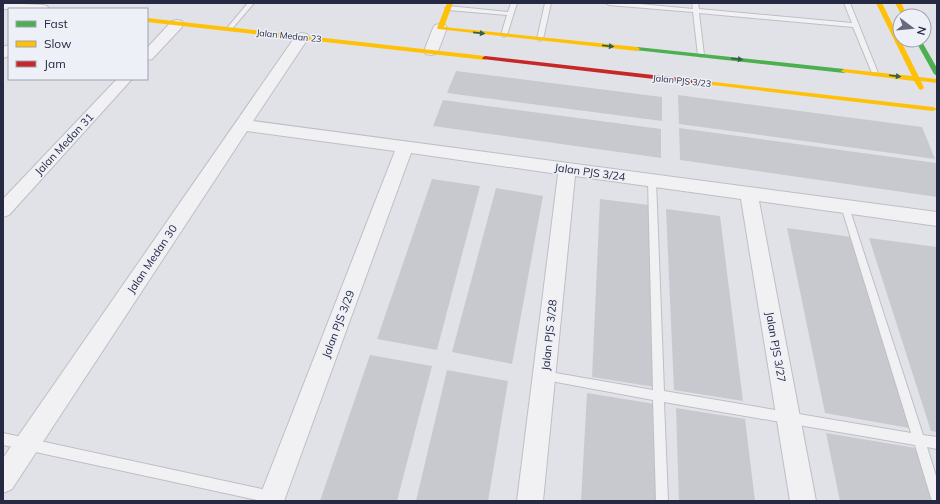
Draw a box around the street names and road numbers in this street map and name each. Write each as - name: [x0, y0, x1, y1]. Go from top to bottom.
- street label: Jalan Medan 23: [256, 27, 322, 44]
- street label: Jalan PJS 3/23: [652, 72, 712, 89]
- street label: Jalan Medan 31: [32, 110, 96, 178]
- street label: Jalan PJS 3/24: [554, 160, 627, 184]
- street label: Jalan Medan 30: [124, 222, 180, 296]
- street label: Jalan PJS 3/29: [319, 288, 357, 360]
- street label: Jalan PJS 3/28: [538, 298, 560, 371]
- street label: Jalan PJS 3/27: [763, 311, 789, 383]

